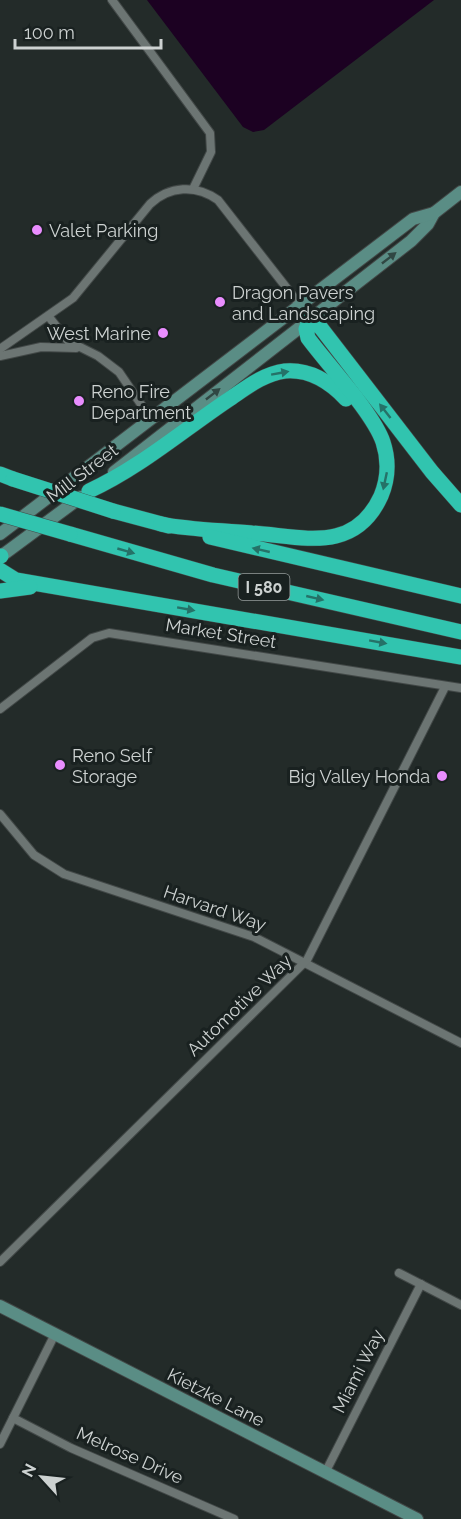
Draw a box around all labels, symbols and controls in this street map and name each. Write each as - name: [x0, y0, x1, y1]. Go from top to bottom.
- scale bar: [15, 12, 160, 50]
- text: 100 m: [24, 22, 75, 43]
- place label: Valet Parking: [49, 220, 158, 241]
- marker: Valet Parking: [30, 223, 44, 237]
- one-way arrow: [381, 251, 397, 264]
- place label: Dragon Pavers and Landscaping: [232, 282, 375, 324]
- marker: Dragon Pavers and Landscaping: [213, 295, 227, 309]
- place label: West Marine: [47, 323, 151, 344]
- marker: West Marine: [156, 326, 170, 340]
- one-way arrow: [271, 368, 290, 377]
- place label: Reno Fire Department: [91, 381, 191, 423]
- one-way arrow: [206, 388, 221, 400]
- marker: Reno Fire Department: [72, 394, 86, 408]
- one-way arrow: [379, 403, 391, 419]
- street label: Mill Street: [42, 440, 122, 506]
- one-way arrow: [380, 472, 389, 491]
- one-way arrow: [252, 544, 270, 554]
- one-way arrow: [117, 547, 135, 556]
- road number: I 580: [238, 574, 290, 600]
- one-way arrow: [306, 594, 324, 604]
- one-way arrow: [177, 605, 196, 614]
- street label: Market Street: [164, 614, 278, 652]
- one-way arrow: [369, 638, 388, 647]
- place label: Reno Self Storage: [72, 745, 153, 787]
- marker: Reno Self Storage: [53, 758, 67, 772]
- place label: Big Valley Honda: [289, 766, 430, 787]
- marker: Big Valley Honda: [435, 769, 449, 783]
- street label: Harvard Way: [161, 881, 269, 935]
- street label: Automotive Way: [182, 950, 296, 1060]
- street label: Miami Way: [328, 1325, 388, 1416]
- street label: Kietzke Lane: [164, 1363, 269, 1431]
- street label: Melrose Drive: [73, 1422, 187, 1488]
- north arrow: [12, 1447, 72, 1507]
- text: N: [18, 1461, 40, 1480]

